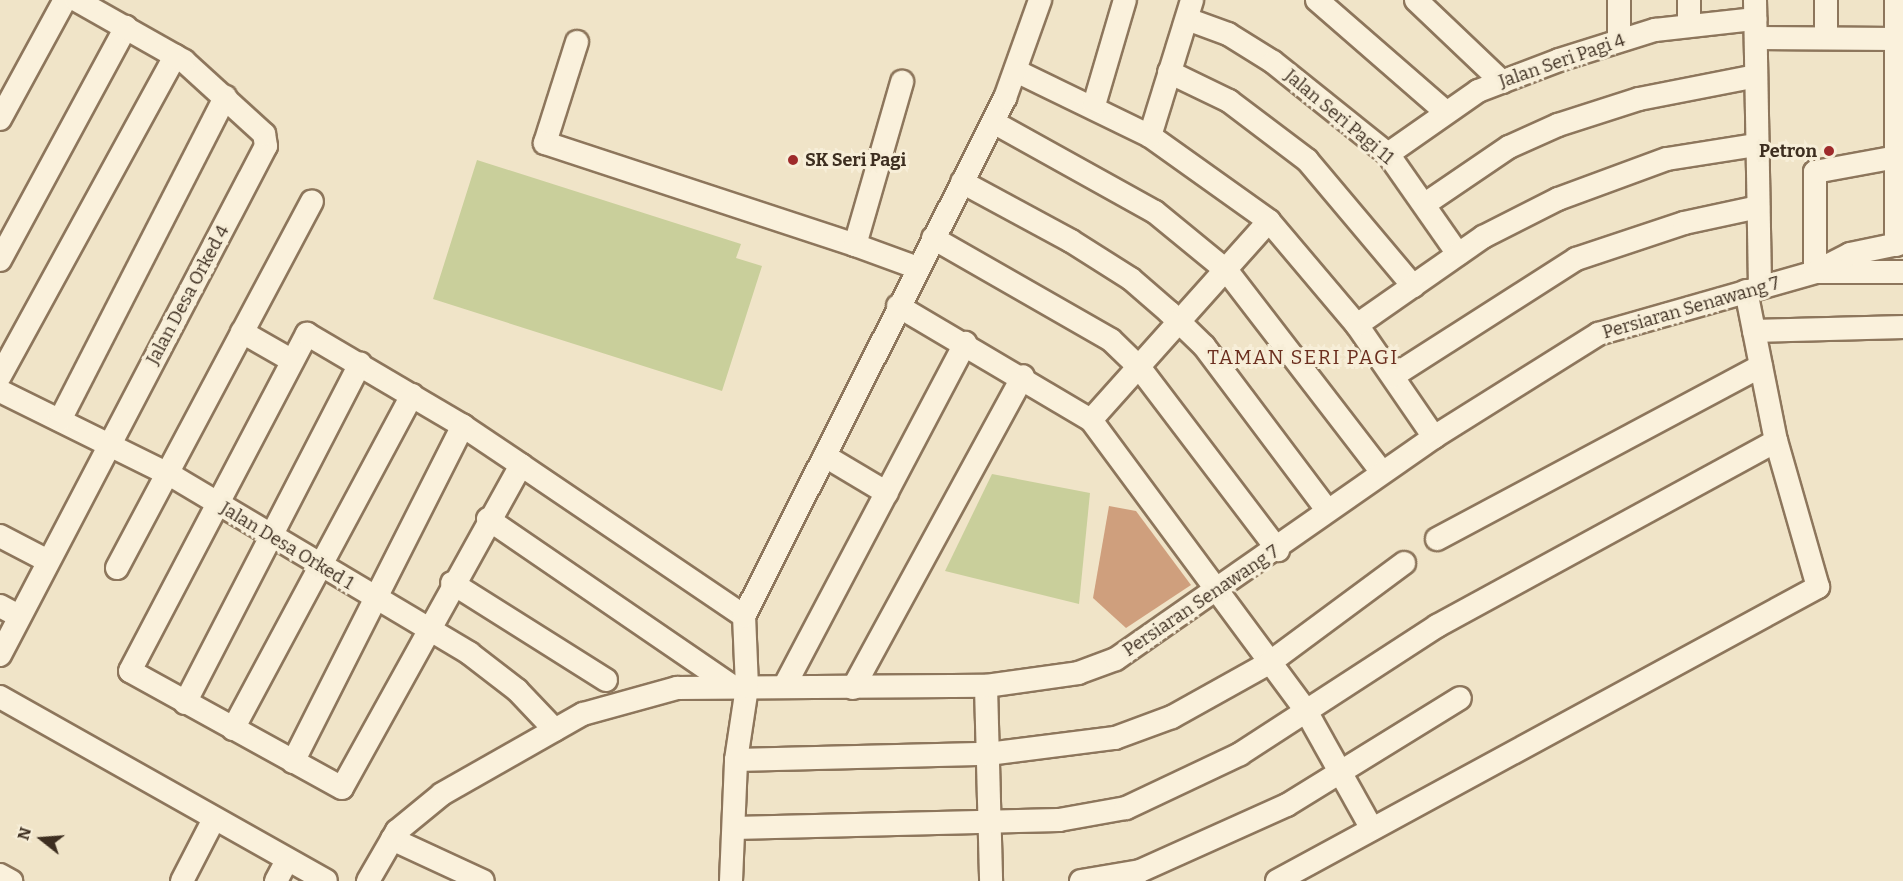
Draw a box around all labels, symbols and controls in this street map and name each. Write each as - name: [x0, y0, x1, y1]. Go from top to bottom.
- street label: Jalan Seri Pagi 4: [1496, 29, 1628, 93]
- street label: Jalan Seri Pagi 11: [1280, 65, 1398, 169]
- place label: Petron: [1759, 140, 1817, 162]
- marker: Petron: [1822, 144, 1836, 158]
- place label: SK Seri Pagi: [805, 149, 906, 171]
- marker: SK Seri Pagi: [786, 153, 800, 167]
- street label: Jalan Desa Orked 4: [142, 222, 234, 368]
- street label: Persiaran Senawang 7: [1600, 272, 1782, 344]
- district label: TAMAN SERI PAGI: [1207, 345, 1399, 369]
- street label: Jalan Desa Orked 1: [216, 498, 358, 594]
- street label: Persiaran Senawang 7: [1119, 541, 1283, 661]
- north arrow: [12, 809, 72, 869]
- text: N: [13, 825, 35, 842]

